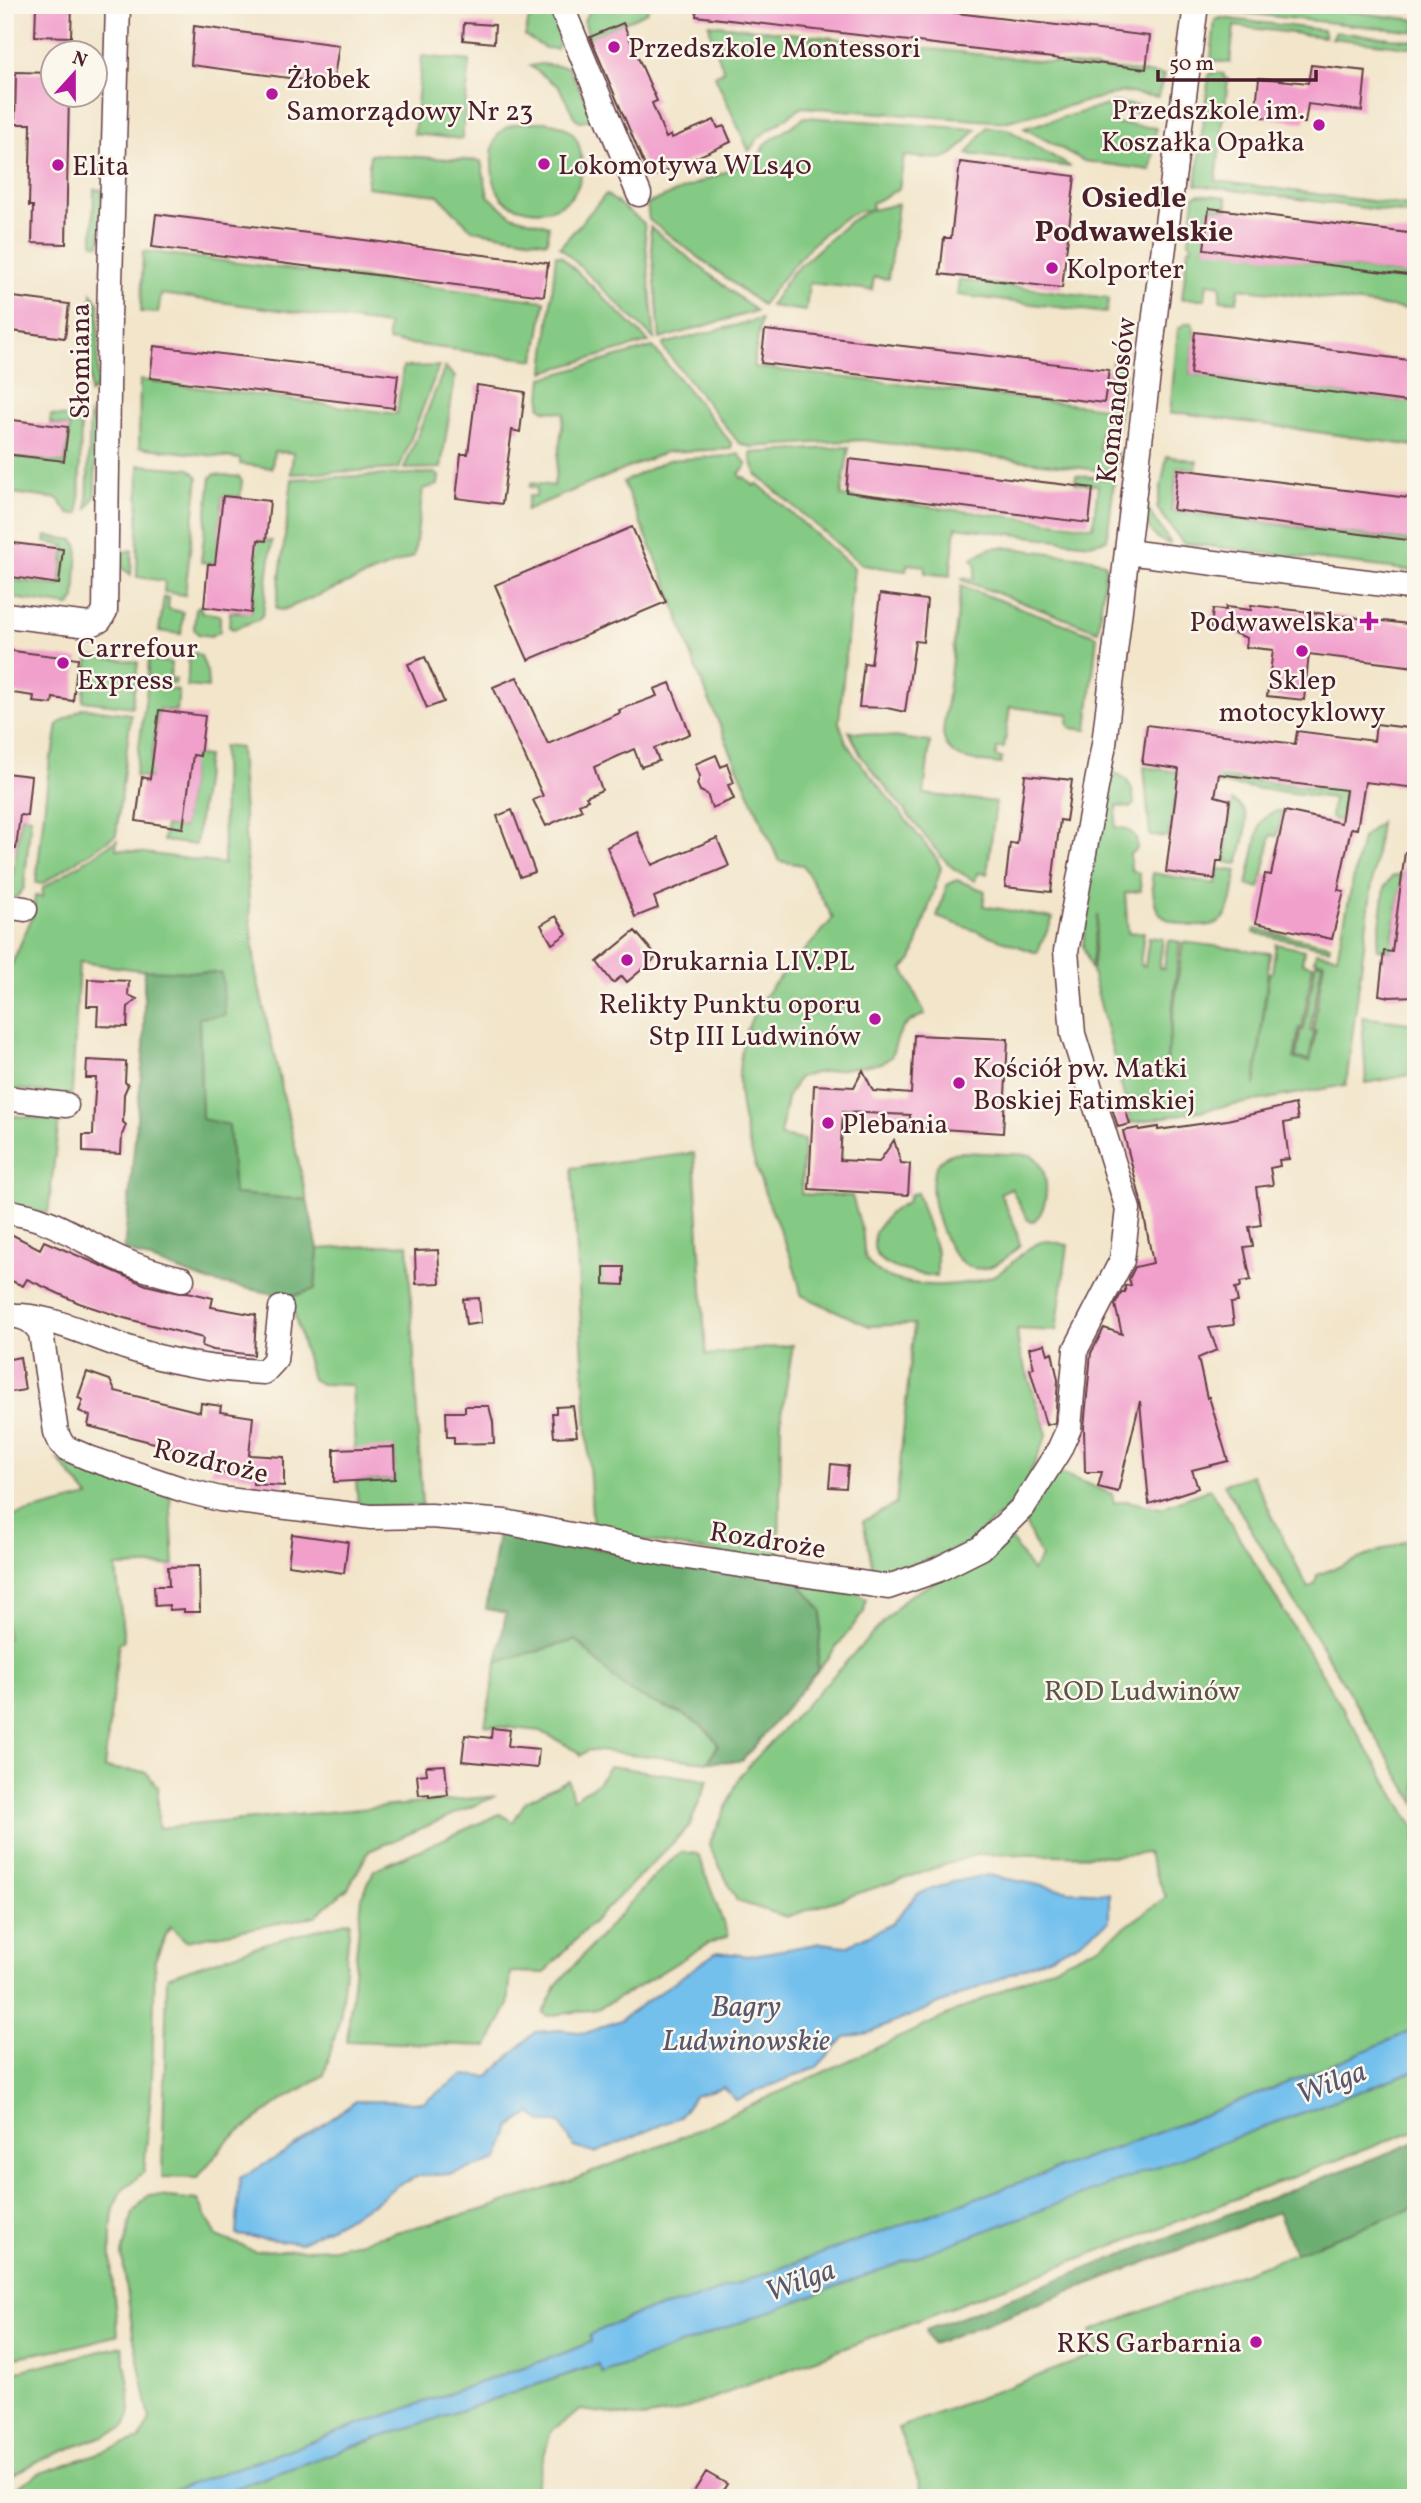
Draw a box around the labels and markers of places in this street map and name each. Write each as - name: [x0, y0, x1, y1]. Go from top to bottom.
- place label: Przedszkole Montessori: [628, 30, 921, 69]
- marker: Przedszkole Montessori: [606, 39, 622, 55]
- place label: Żłobek Samorządowy Nr 23: [286, 61, 533, 132]
- marker: Żłobek Samorządowy Nr 23: [264, 86, 280, 102]
- place label: Przedszkole im. Koszałka Opałka: [1101, 92, 1305, 163]
- marker: Przedszkole im. Koszałka Opałka: [1311, 117, 1327, 133]
- place label: Lokomotywa WLs40: [558, 147, 812, 186]
- place label: Elita: [72, 148, 129, 187]
- marker: Lokomotywa WLs40: [536, 156, 552, 172]
- marker: Elita: [50, 157, 66, 173]
- place label: Kolporter: [1066, 251, 1184, 290]
- marker: Kolporter: [1044, 260, 1060, 276]
- place label: Podwawelska: [1190, 604, 1355, 643]
- marker: Podwawelska: [1361, 613, 1377, 629]
- place label: Carrefour Express: [77, 630, 198, 701]
- marker: Sklep motocyklowy: [1294, 643, 1310, 659]
- marker: Carrefour Express: [55, 655, 71, 671]
- place label: Sklep motocyklowy: [1219, 662, 1385, 733]
- place label: Drukarnia LIV.PL: [641, 943, 855, 982]
- marker: Drukarnia LIV.PL: [619, 952, 635, 968]
- place label: Relikty Punktu oporu Stp III Ludwinów: [599, 986, 861, 1057]
- marker: Relikty Punktu oporu Stp III Ludwinów: [867, 1011, 883, 1027]
- place label: Kościół pw. Matki Boskiej Fatimskiej: [973, 1050, 1196, 1121]
- marker: Kościół pw. Matki Boskiej Fatimskiej: [951, 1075, 967, 1091]
- place label: Plebania: [842, 1106, 948, 1145]
- marker: Plebania: [820, 1115, 836, 1131]
- place label: RKS Garbarnia: [1057, 2325, 1242, 2364]
- marker: RKS Garbarnia: [1248, 2334, 1264, 2350]

